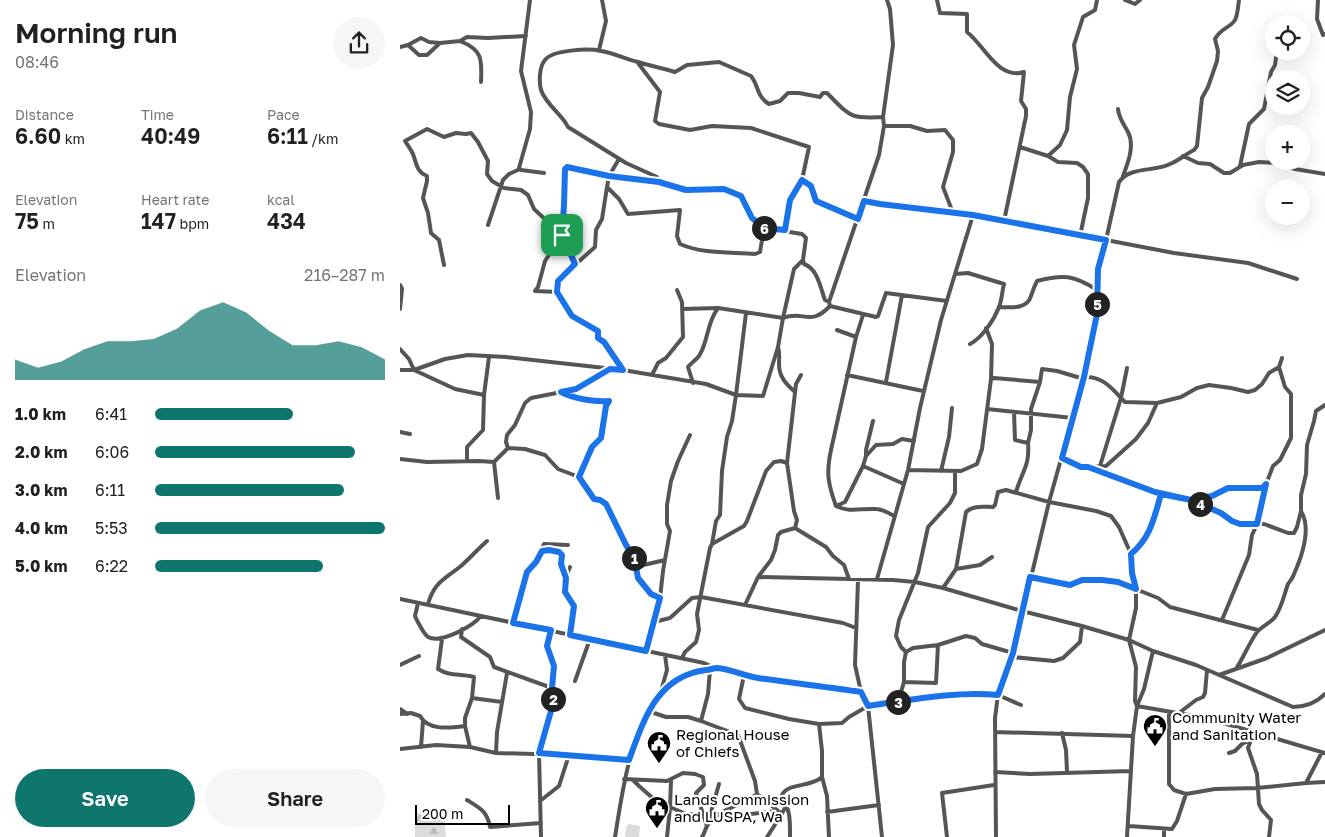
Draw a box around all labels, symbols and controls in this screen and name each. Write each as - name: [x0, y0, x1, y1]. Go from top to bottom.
- map controls: [1265, 15, 1310, 225]
- button: locate: [1265, 15, 1310, 60]
- text: Morning run: [15, 16, 178, 49]
- button: share: [333, 17, 385, 69]
- text: 08:46: [15, 52, 59, 72]
- button: layers: [1265, 70, 1310, 115]
- text: Distance: [15, 106, 74, 123]
- text: Time: [141, 106, 174, 123]
- text: Pace: [267, 106, 300, 123]
- text: 6.60: [15, 123, 61, 149]
- text: 40:49: [141, 123, 200, 149]
- text: 6:11: [267, 123, 308, 149]
- button: +: [1265, 125, 1310, 170]
- text: km: [61, 130, 85, 147]
- text: /km: [308, 130, 338, 147]
- button: −: [1265, 180, 1310, 225]
- text: Elevation: [15, 191, 77, 208]
- text: Heart rate: [141, 191, 209, 208]
- text: kcal: [267, 191, 295, 208]
- text: 75: [15, 208, 39, 234]
- text: 147: [141, 208, 176, 234]
- text: 434: [267, 208, 306, 234]
- pin: [541, 214, 583, 256]
- text: m: [39, 215, 55, 232]
- text: bpm: [176, 215, 209, 232]
- pin: 6: [752, 216, 776, 240]
- text: 6: [760, 220, 769, 237]
- icon: arrive: [548, 221, 576, 249]
- text: Elevation: [15, 265, 86, 285]
- text: 216–287 m: [304, 265, 385, 285]
- pin: 5: [1084, 292, 1110, 316]
- text: 5: [1093, 296, 1102, 313]
- text: 1.0 km: [15, 404, 66, 424]
- text: 6:41: [95, 404, 127, 424]
- text: 2.0 km: [15, 442, 68, 462]
- text: 6:06: [95, 442, 129, 462]
- text: 3.0 km: [15, 480, 68, 500]
- text: 6:11: [95, 480, 125, 500]
- pin: 4: [1188, 492, 1212, 516]
- text: 4: [1196, 496, 1205, 513]
- text: 4.0 km: [15, 518, 68, 538]
- text: 5:53: [95, 518, 128, 538]
- pin: 1: [622, 546, 646, 570]
- text: 1: [631, 550, 638, 567]
- text: 5.0 km: [15, 556, 68, 576]
- text: 6:22: [95, 556, 128, 576]
- pin: 2: [540, 686, 566, 712]
- pin: 3: [886, 690, 910, 714]
- text: 2: [549, 691, 558, 708]
- text: 3: [894, 694, 903, 711]
- place label: Community Water and Sanitation: [1172, 708, 1301, 743]
- public building icon: Community Water and Sanitation: [1142, 713, 1168, 747]
- place label: Regional House of Chiefs: [676, 725, 790, 760]
- public building icon: Regional House of Chiefs: [646, 730, 672, 764]
- button: Save: [15, 769, 195, 827]
- button: Share: [205, 769, 385, 827]
- place label: Lands Commission and LUSPA, Wa: [674, 790, 809, 825]
- public building icon: Lands Commission and LUSPA, Wa: [644, 795, 670, 829]
- scale bar: [415, 802, 510, 825]
- text: 200 m: [422, 805, 463, 822]

